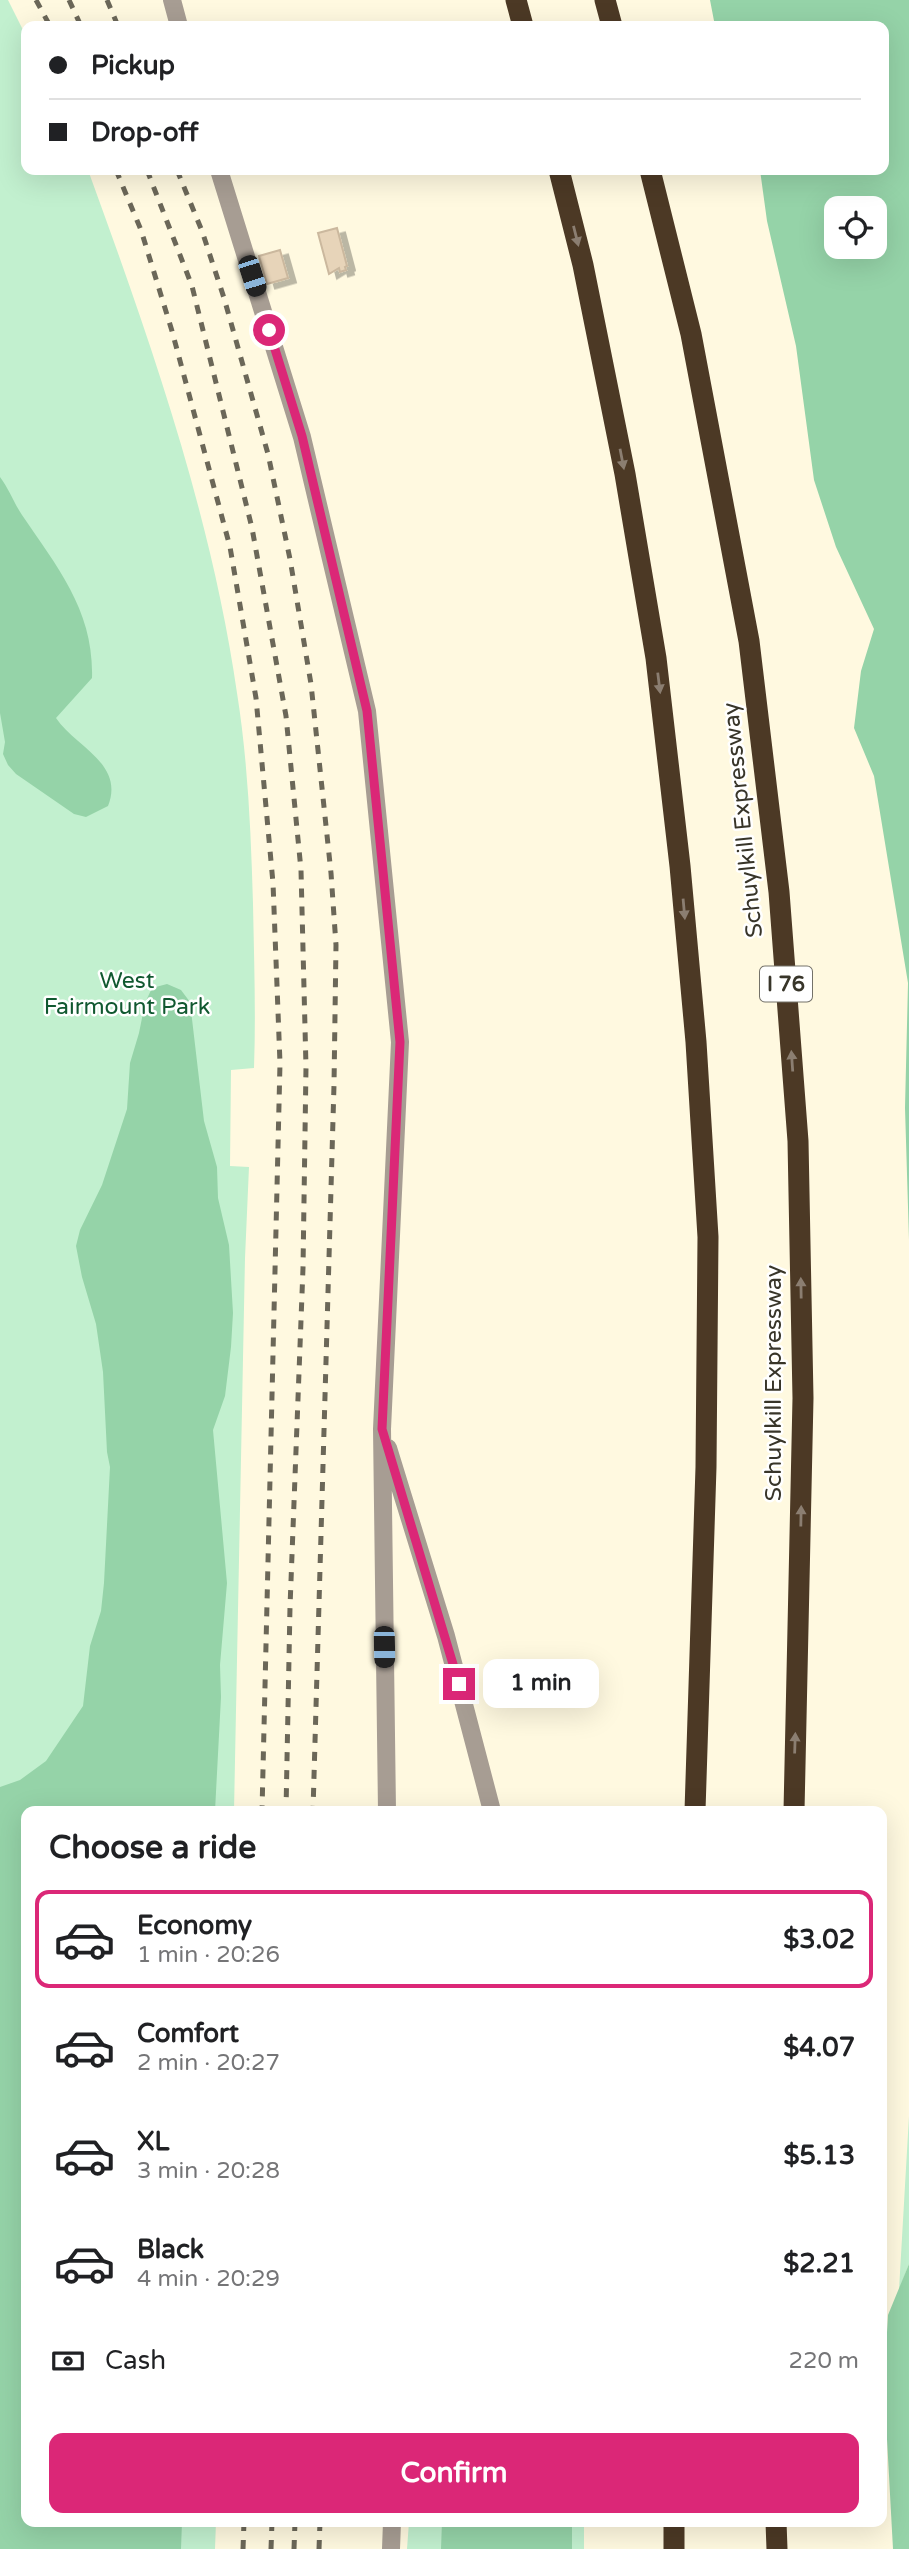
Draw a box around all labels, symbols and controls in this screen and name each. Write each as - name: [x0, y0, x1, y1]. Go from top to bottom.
- text: Pickup: [91, 50, 175, 81]
- text: Drop-off: [91, 117, 198, 148]
- map controls: [824, 196, 887, 259]
- button: locate: [824, 196, 887, 259]
- one-way arrow: [571, 225, 582, 247]
- car: [236, 253, 269, 299]
- route start: [253, 314, 285, 346]
- one-way arrow: [617, 448, 628, 470]
- one-way arrow: [654, 672, 665, 694]
- street label: Schuylkill Expressway: [717, 701, 769, 939]
- one-way arrow: [679, 898, 690, 920]
- park label: West Fairmount Park: [44, 967, 210, 1021]
- road number: I 76: [760, 967, 812, 1002]
- one-way arrow: [786, 1050, 797, 1072]
- street label: Schuylkill Expressway: [760, 1265, 788, 1501]
- one-way arrow: [795, 1277, 806, 1299]
- one-way arrow: [795, 1504, 806, 1526]
- car: [374, 1626, 395, 1668]
- callout: 1 min: [484, 1660, 599, 1708]
- route end: [443, 1668, 475, 1700]
- text: 1 min: [510, 1669, 572, 1697]
- one-way arrow: [790, 1732, 801, 1754]
- text: Choose a ride: [49, 1829, 256, 1867]
- icon: car: [53, 1908, 116, 1971]
- text: Economy: [137, 1910, 252, 1941]
- text: $3.02: [783, 1924, 855, 1955]
- text: 1 min · 20:26: [137, 1941, 280, 1969]
- icon: car: [53, 2016, 116, 2079]
- text: Comfort: [137, 2018, 239, 2049]
- text: $4.07: [783, 2032, 855, 2063]
- text: 2 min · 20:27: [137, 2049, 280, 2077]
- icon: car: [53, 2124, 116, 2187]
- text: XL: [137, 2126, 169, 2157]
- text: $5.13: [783, 2140, 855, 2171]
- text: 3 min · 20:28: [137, 2157, 280, 2185]
- icon: car: [53, 2232, 116, 2295]
- text: Black: [137, 2234, 204, 2265]
- text: $2.21: [783, 2248, 855, 2279]
- text: 4 min · 20:29: [137, 2265, 280, 2293]
- icon: cash: [49, 2342, 87, 2380]
- text: Cash: [105, 2345, 166, 2376]
- text: 220 m: [789, 2347, 859, 2375]
- button: Confirm: [49, 2433, 859, 2513]

